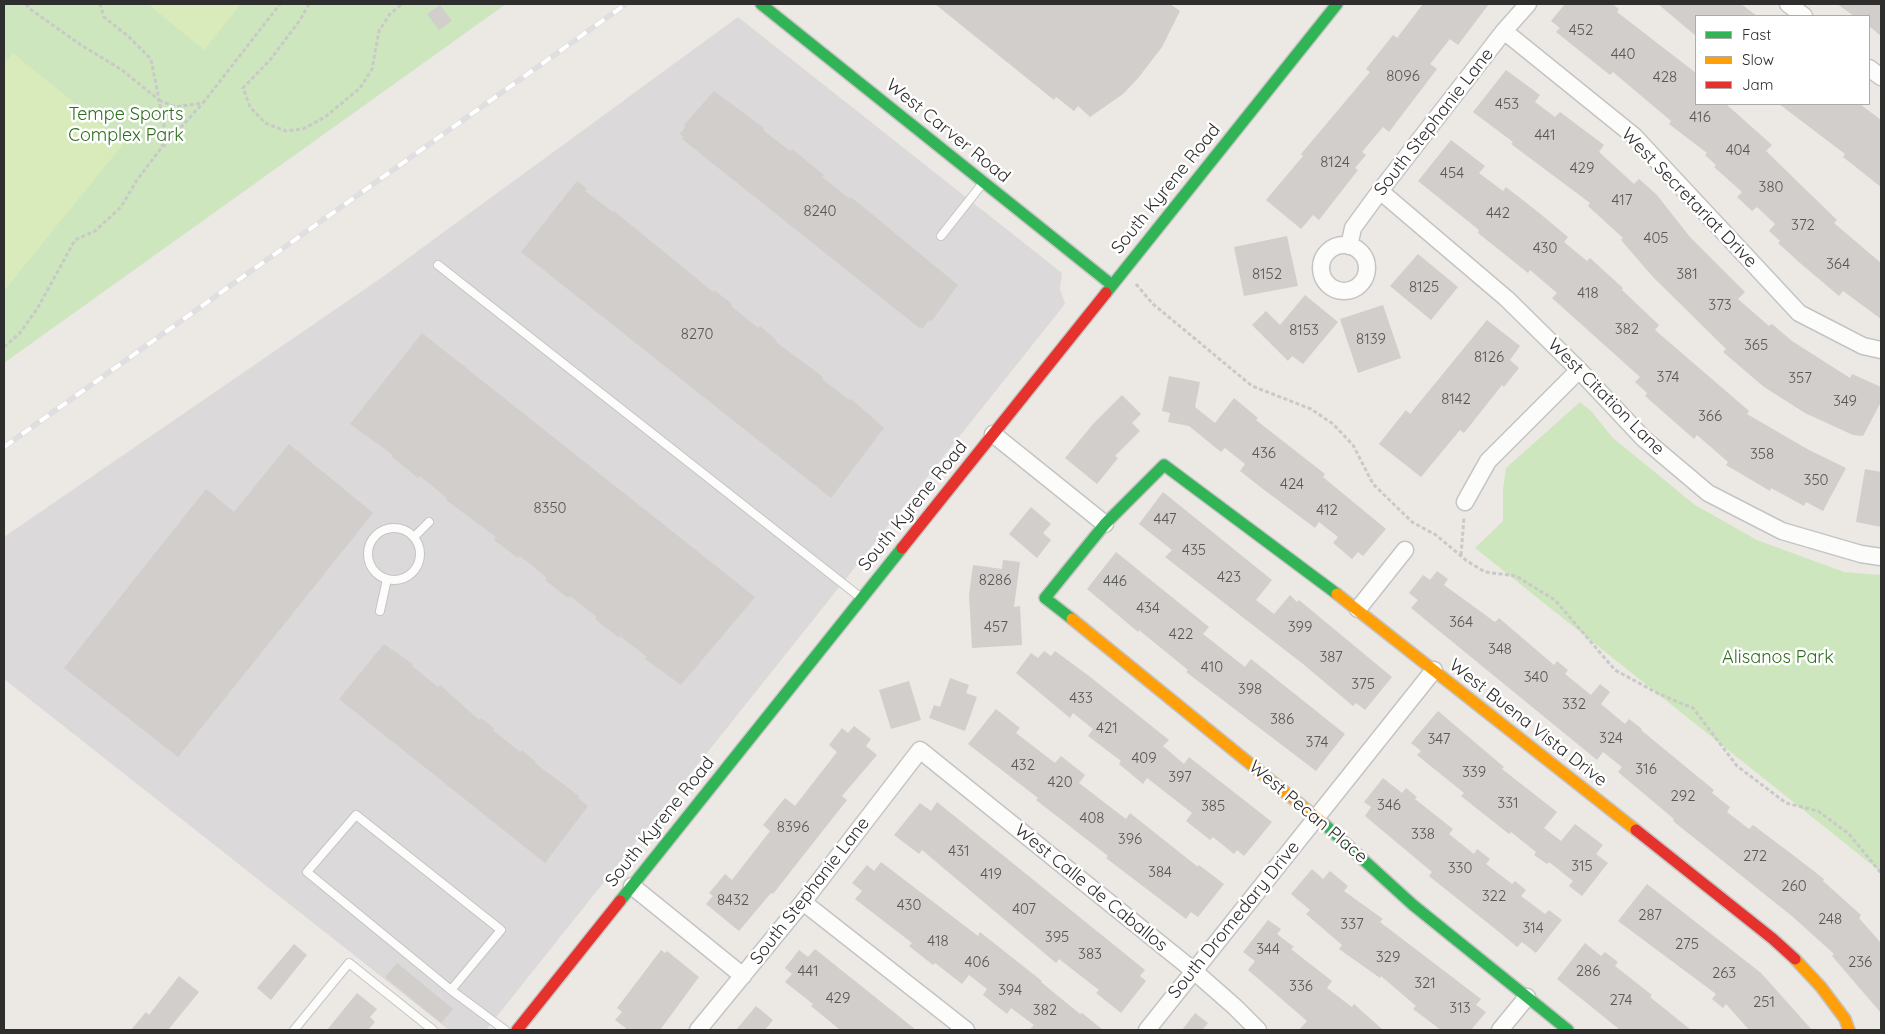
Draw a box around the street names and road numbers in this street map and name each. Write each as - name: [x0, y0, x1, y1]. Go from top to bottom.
- street label: South Stephanie Lane: [1370, 44, 1498, 200]
- street label: West Carver Road: [882, 74, 1014, 188]
- street label: South Kyrene Road: [1107, 120, 1225, 258]
- street label: West Secretariat Drive: [1617, 124, 1761, 272]
- street label: West Citation Lane: [1543, 334, 1669, 460]
- street label: South Kyrene Road: [854, 437, 972, 575]
- street label: West Buena Vista Drive: [1445, 655, 1611, 791]
- street label: South Kyrene Road: [601, 753, 719, 891]
- street label: West Pecan Place: [1244, 756, 1372, 868]
- street label: South Stephanie Lane: [746, 813, 874, 969]
- street label: West Calle de Caballos: [1010, 820, 1172, 956]
- street label: South Dromedary Drive: [1164, 837, 1304, 1003]

